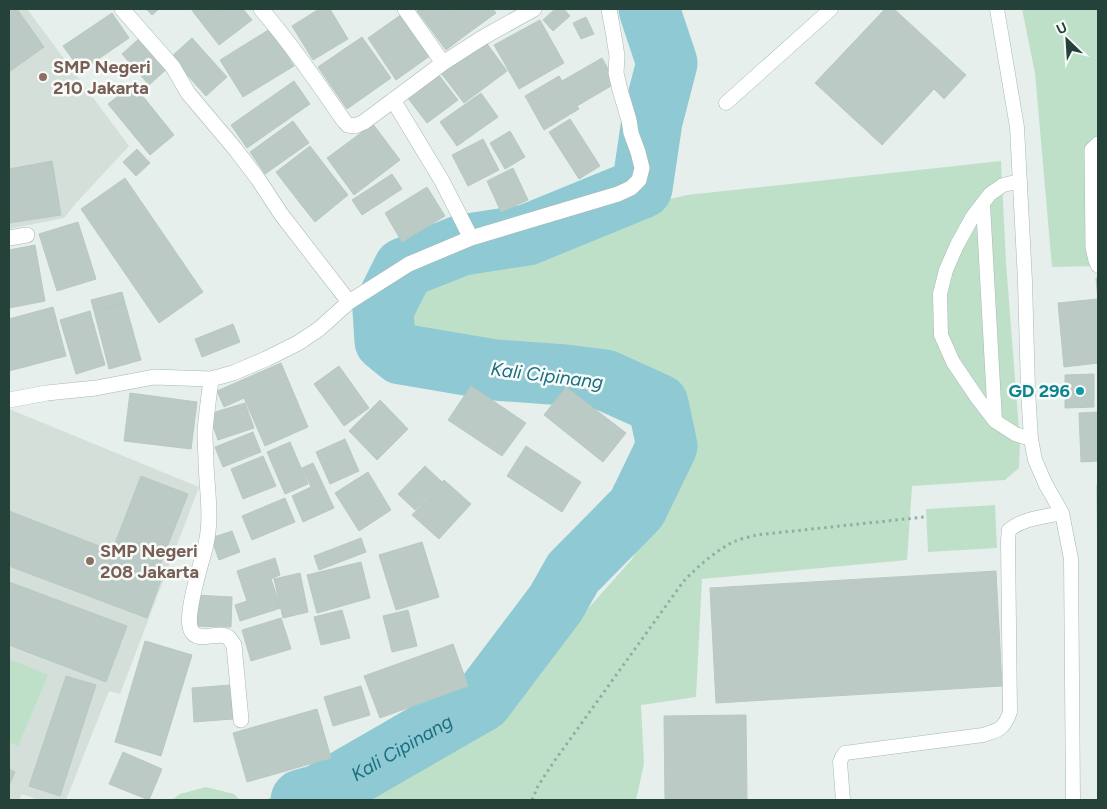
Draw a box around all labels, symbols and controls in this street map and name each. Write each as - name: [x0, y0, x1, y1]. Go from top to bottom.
- north arrow: [1042, 15, 1092, 65]
- text: U: [1054, 19, 1070, 38]
- place label: SMP Negeri 210 Jakarta: [53, 56, 151, 99]
- marker: SMP Negeri 210 Jakarta: [37, 71, 49, 83]
- water label: Kali Cipinang: [489, 357, 605, 394]
- place label: GD 296: [1008, 380, 1070, 402]
- marker: GD 296: [1074, 385, 1086, 397]
- place label: SMP Negeri 208 Jakarta: [100, 540, 199, 583]
- marker: SMP Negeri 208 Jakarta: [84, 555, 96, 567]
- water label: Kali Cipinang: [347, 710, 457, 786]

